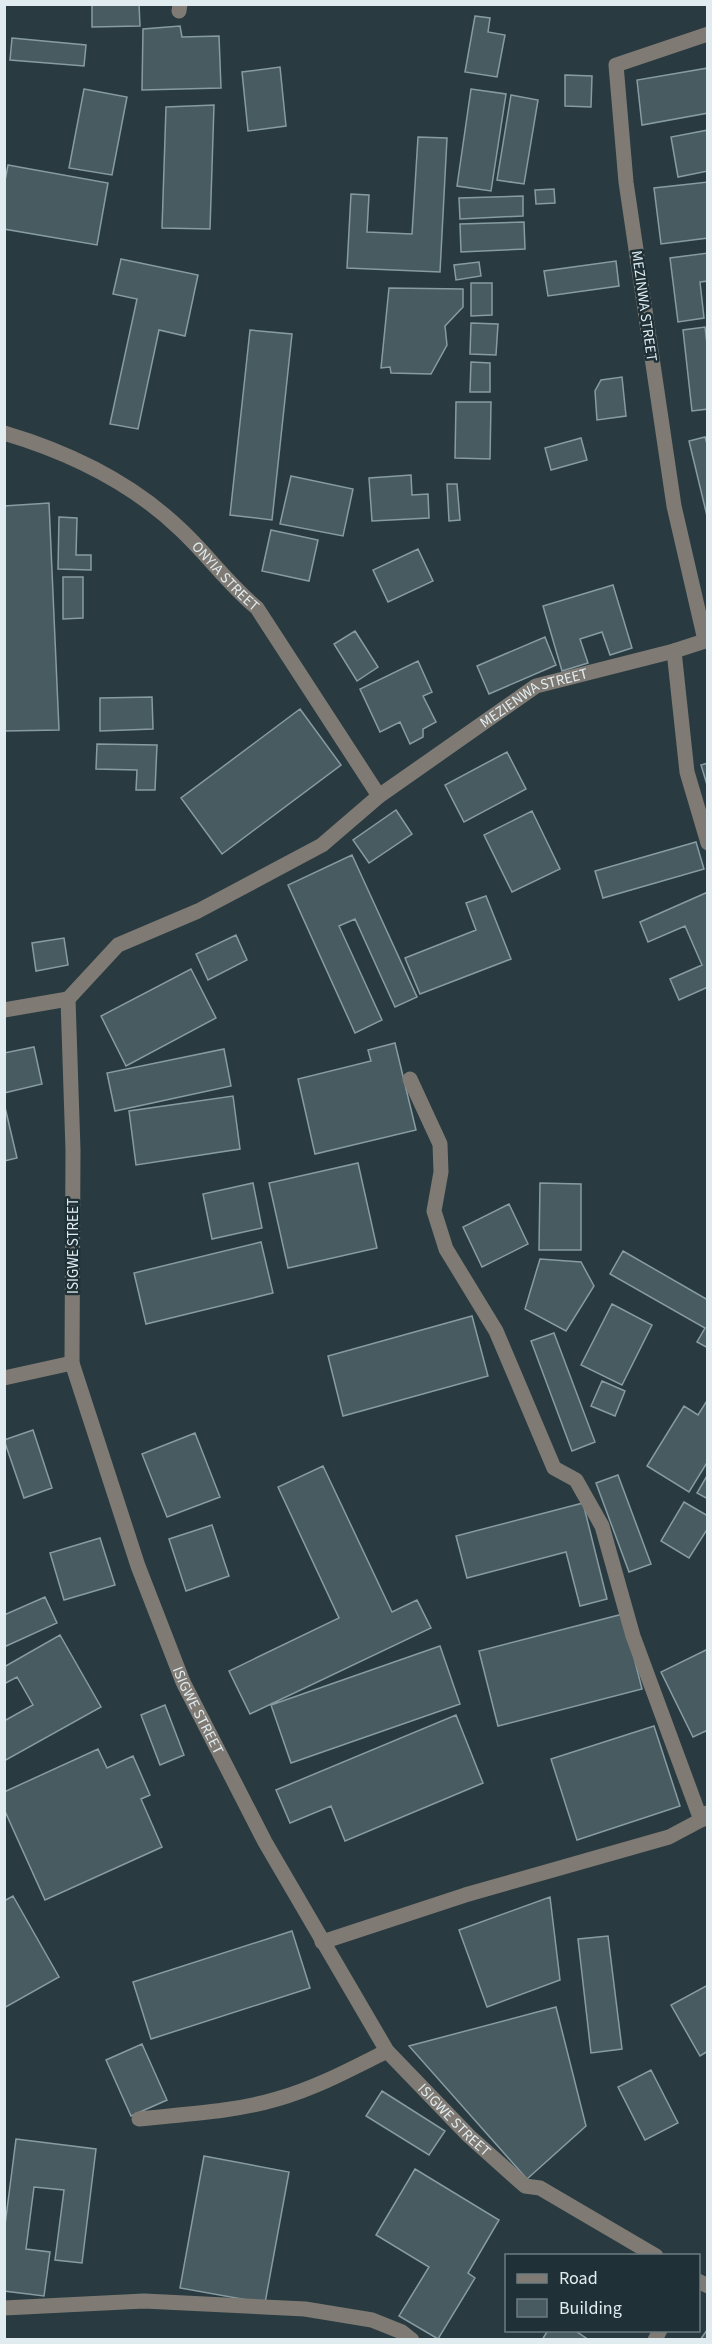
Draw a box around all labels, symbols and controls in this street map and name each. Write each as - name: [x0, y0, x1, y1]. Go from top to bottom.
- street label: MEZINWA STREET: [626, 249, 662, 363]
- street label: ONYIA STREET: [187, 536, 264, 616]
- street label: MEZIENWA STREET: [475, 663, 590, 733]
- street label: ISIGWE STREET: [63, 1198, 84, 1294]
- street label: ISIGWE STREET: [167, 1663, 229, 1758]
- street label: ISIGWE STREET: [413, 2078, 495, 2161]
- legend: [505, 2254, 700, 2332]
- text: Road: [559, 2266, 598, 2291]
- text: Building: [559, 2296, 622, 2321]

